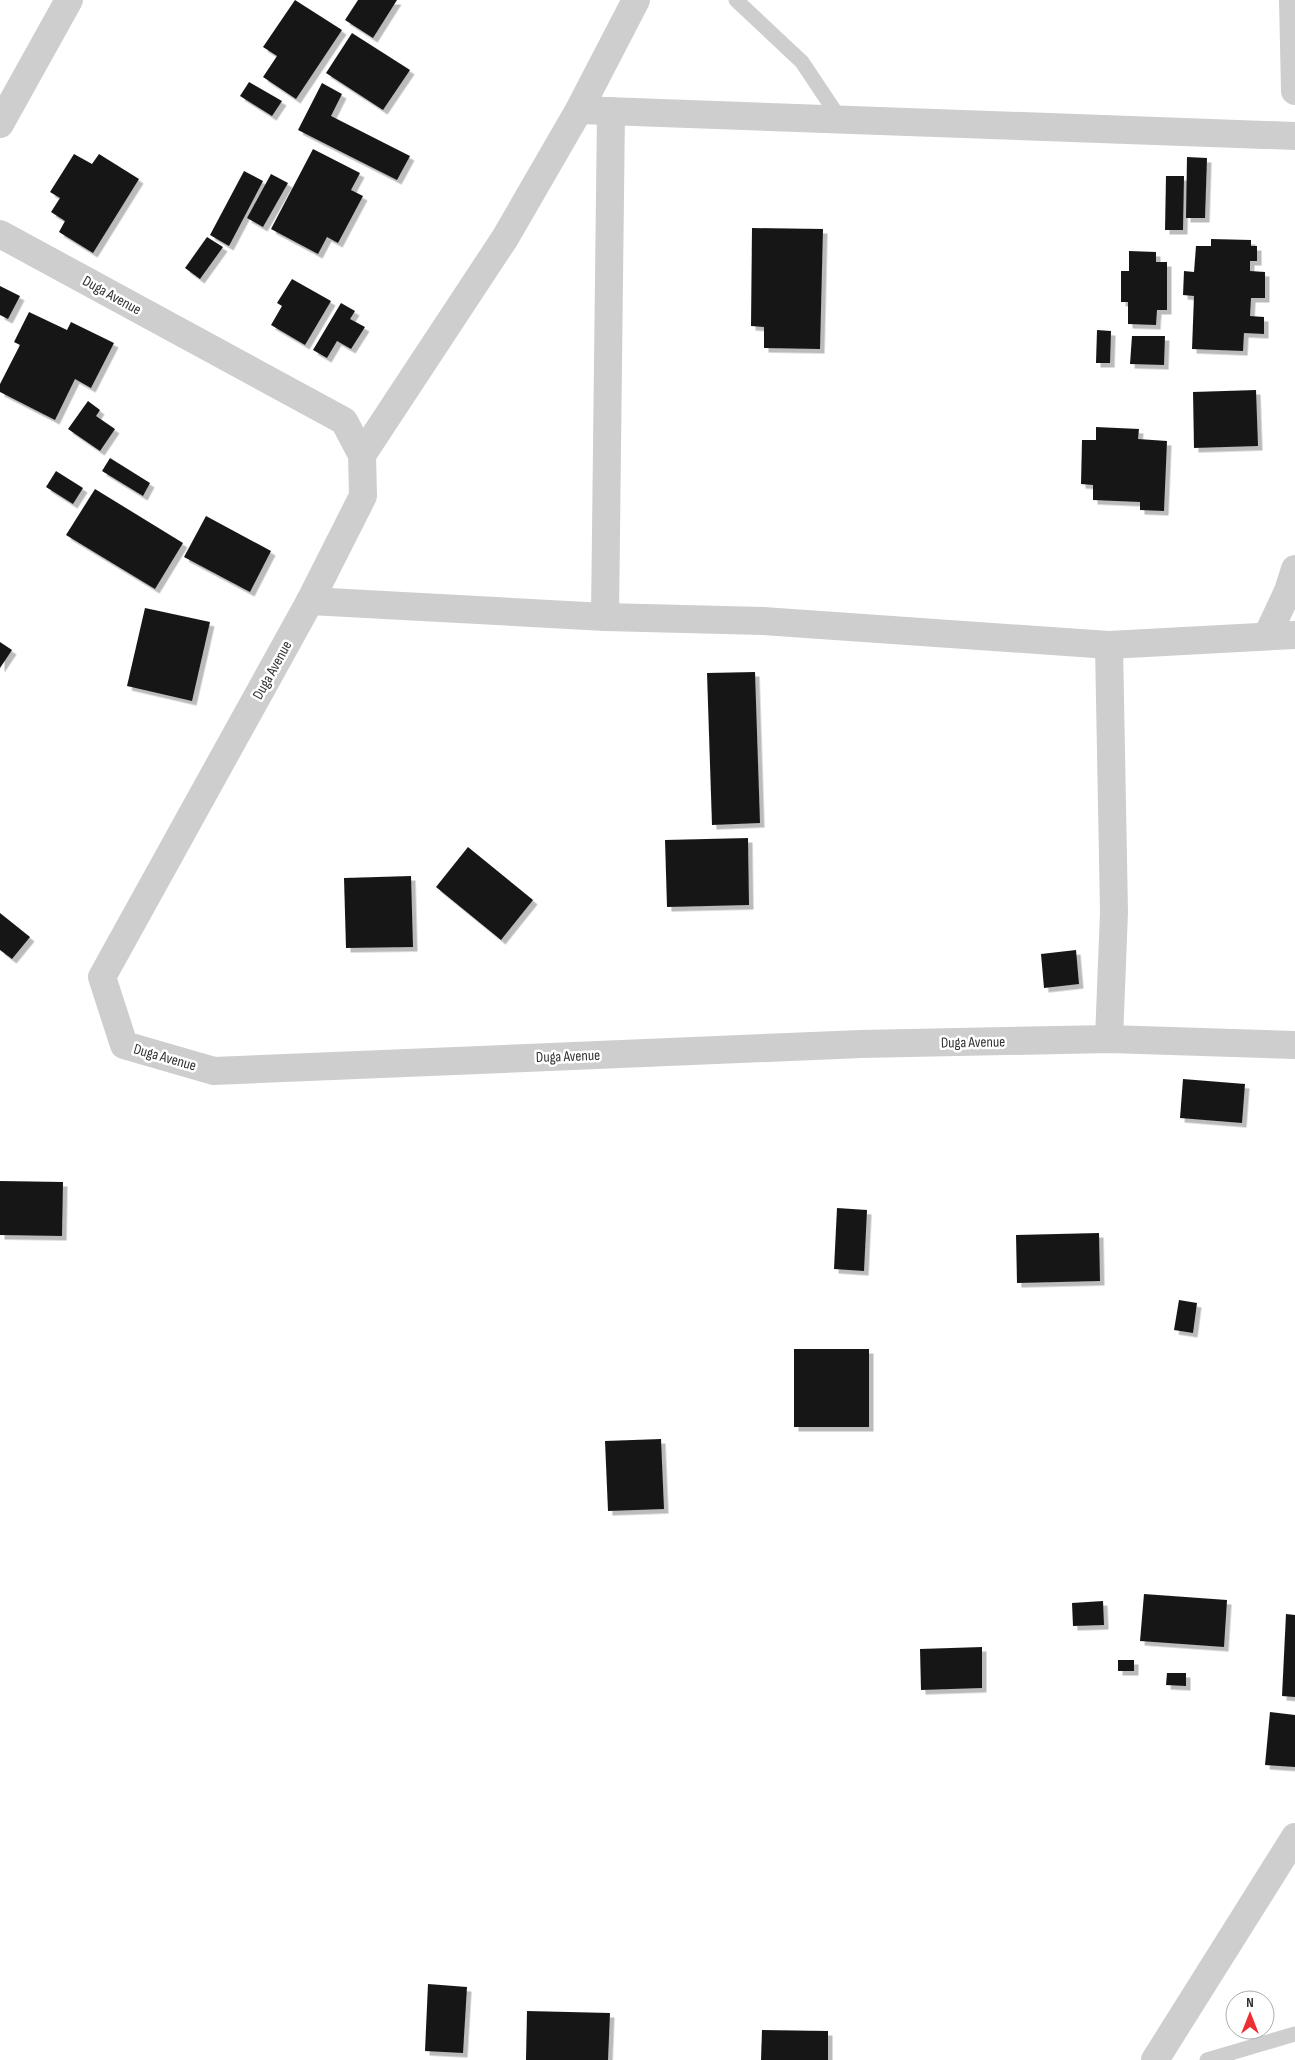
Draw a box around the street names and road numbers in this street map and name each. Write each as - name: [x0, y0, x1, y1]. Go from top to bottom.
- street label: Duga Avenue: [79, 272, 144, 319]
- street label: Duga Avenue: [249, 638, 296, 703]
- street label: Duga Avenue: [941, 1032, 1005, 1053]
- street label: Duga Avenue: [131, 1039, 198, 1075]
- street label: Duga Avenue: [536, 1046, 600, 1067]

